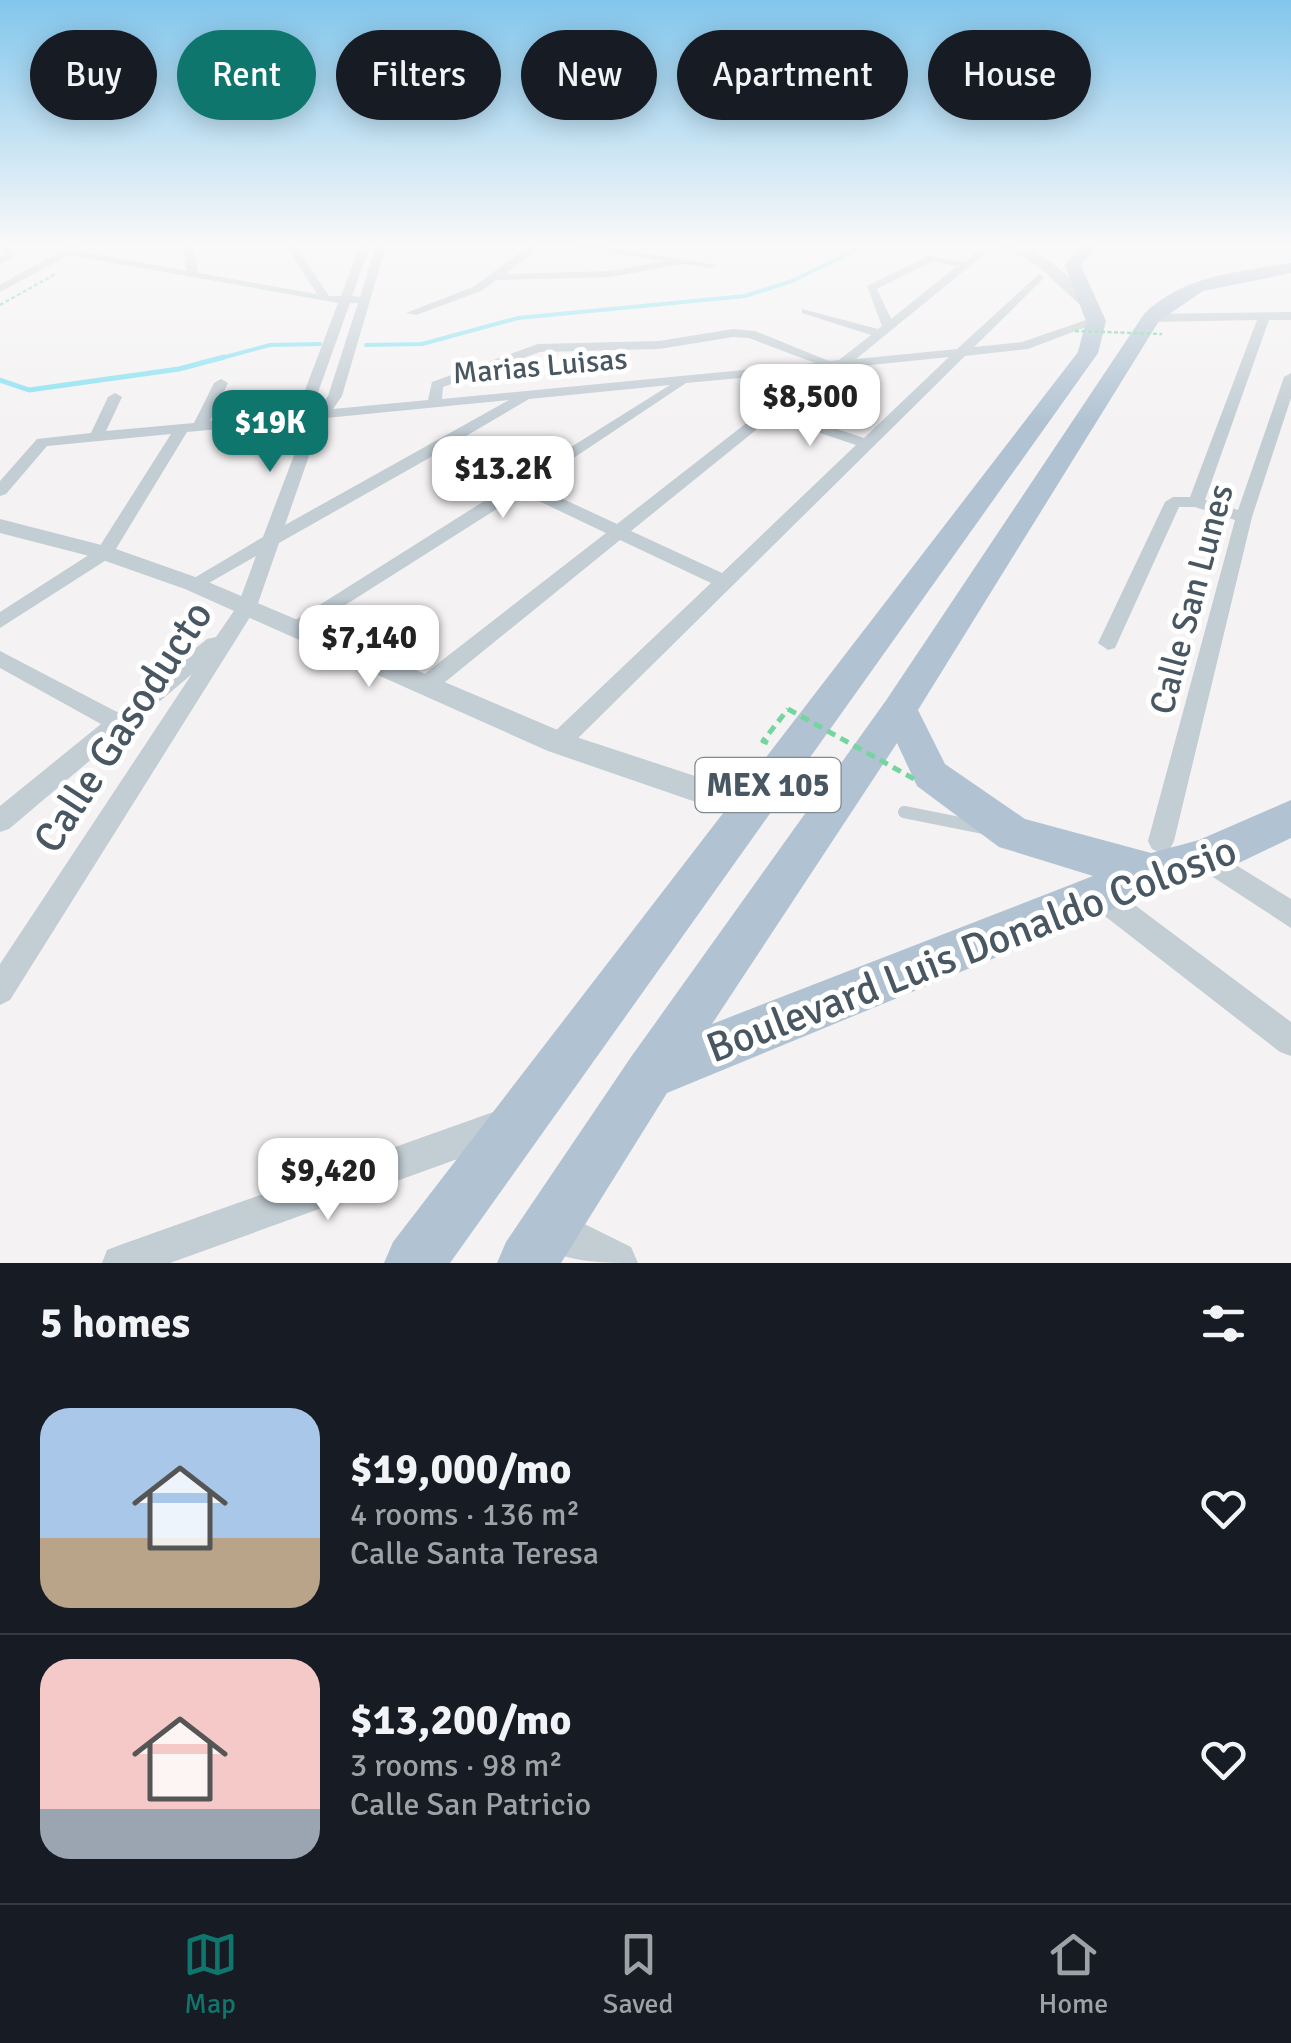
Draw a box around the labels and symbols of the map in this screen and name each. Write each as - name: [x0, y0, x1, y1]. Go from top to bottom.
- street label: Marias Luisas: [451, 340, 629, 393]
- pin: $8,500: [729, 364, 891, 449]
- pin: $19K: [211, 390, 329, 475]
- pin: $13.2K: [422, 436, 584, 521]
- street label: Calle San Lunes: [1140, 480, 1243, 719]
- street label: Calle Gasoducto: [23, 591, 224, 862]
- pin: $7,140: [288, 605, 450, 690]
- road number: MEX 105: [696, 758, 840, 812]
- street label: Boulevard Luis Donaldo Colosio: [699, 825, 1244, 1074]
- pin: $9,420: [247, 1138, 409, 1223]

